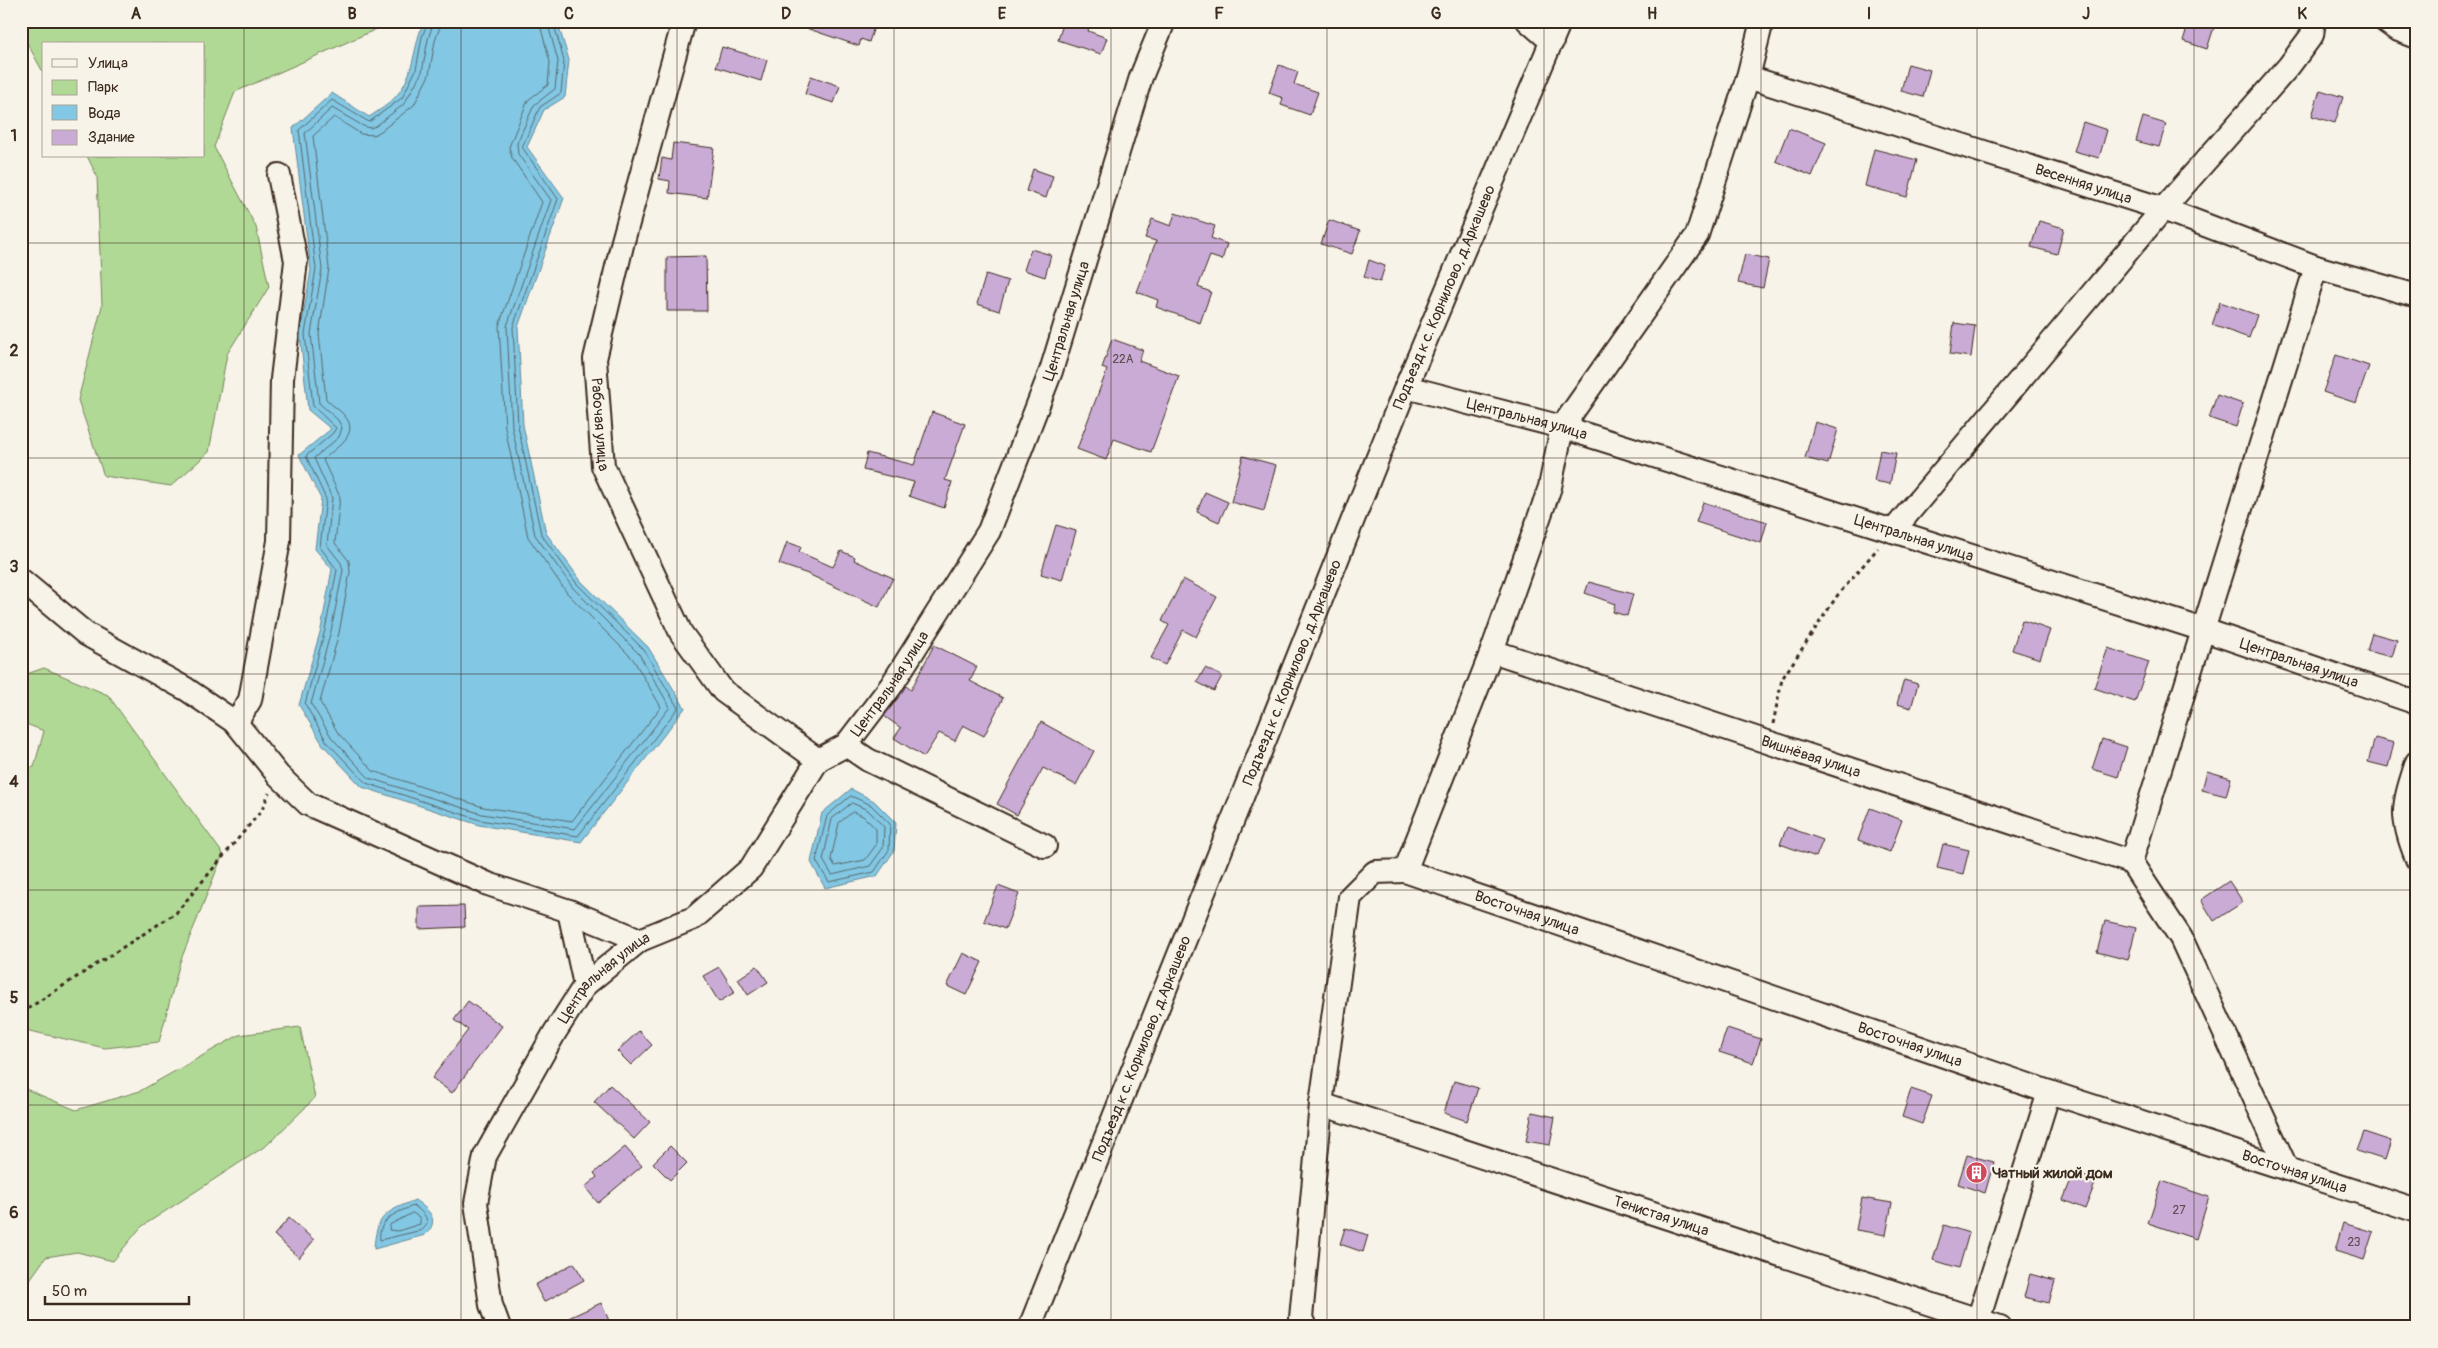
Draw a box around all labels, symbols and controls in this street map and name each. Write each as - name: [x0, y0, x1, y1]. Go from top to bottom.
- text: A: [131, 4, 142, 24]
- text: B: [347, 4, 357, 24]
- text: C: [564, 4, 574, 24]
- text: D: [781, 4, 791, 24]
- text: E: [998, 4, 1007, 24]
- text: F: [1214, 4, 1224, 24]
- text: G: [1431, 4, 1442, 24]
- text: H: [1647, 4, 1657, 24]
- text: I: [1867, 4, 1871, 24]
- text: J: [2082, 4, 2090, 24]
- text: K: [2297, 4, 2307, 24]
- legend: [42, 42, 205, 158]
- text: Улица: [88, 54, 128, 73]
- text: Парк: [88, 78, 119, 97]
- text: Вода: [88, 104, 121, 123]
- text: 1: [11, 126, 17, 146]
- text: Здание: [88, 128, 135, 147]
- street label: Весенняя улица: [2032, 160, 2134, 208]
- street label: Подъезд к с. Корнилово, д.Аркашево: [1389, 182, 1500, 412]
- street label: Центральная улица: [1039, 259, 1094, 384]
- text: 2: [10, 341, 19, 361]
- house number: 22А: [1112, 352, 1134, 367]
- street label: Рабочая улица: [586, 377, 613, 474]
- street label: Центральная улица: [1464, 394, 1590, 444]
- street label: Центральная улица: [1852, 510, 1976, 566]
- text: 3: [10, 557, 19, 577]
- street label: Подъезд к с. Корнилово, д.Аркашево: [1239, 557, 1346, 788]
- street label: Центральная улица: [847, 628, 933, 740]
- street label: Центральная улица: [2237, 634, 2361, 692]
- street label: Вишнёвая улица: [1759, 732, 1863, 782]
- text: 4: [9, 772, 19, 792]
- street label: Восточная улица: [1472, 887, 1582, 940]
- street label: Центральная улица: [554, 928, 653, 1027]
- street label: Подъезд к с. Корнилово, д.Аркашево: [1088, 933, 1196, 1164]
- text: 5: [10, 988, 19, 1008]
- street label: Восточная улица: [1855, 1018, 1965, 1072]
- street label: Восточная улица: [2240, 1146, 2349, 1198]
- building icon: Чатный жилой дом: [1964, 1161, 1988, 1185]
- place label: Чатный жилой дом: [1992, 1164, 2113, 1183]
- street label: Тенистая улица: [1611, 1192, 1711, 1241]
- text: 6: [9, 1203, 19, 1223]
- house number: 27: [2172, 1203, 2186, 1218]
- house number: 23: [2347, 1235, 2361, 1250]
- scale bar: [45, 1273, 189, 1305]
- text: 50 m: [52, 1282, 87, 1301]

